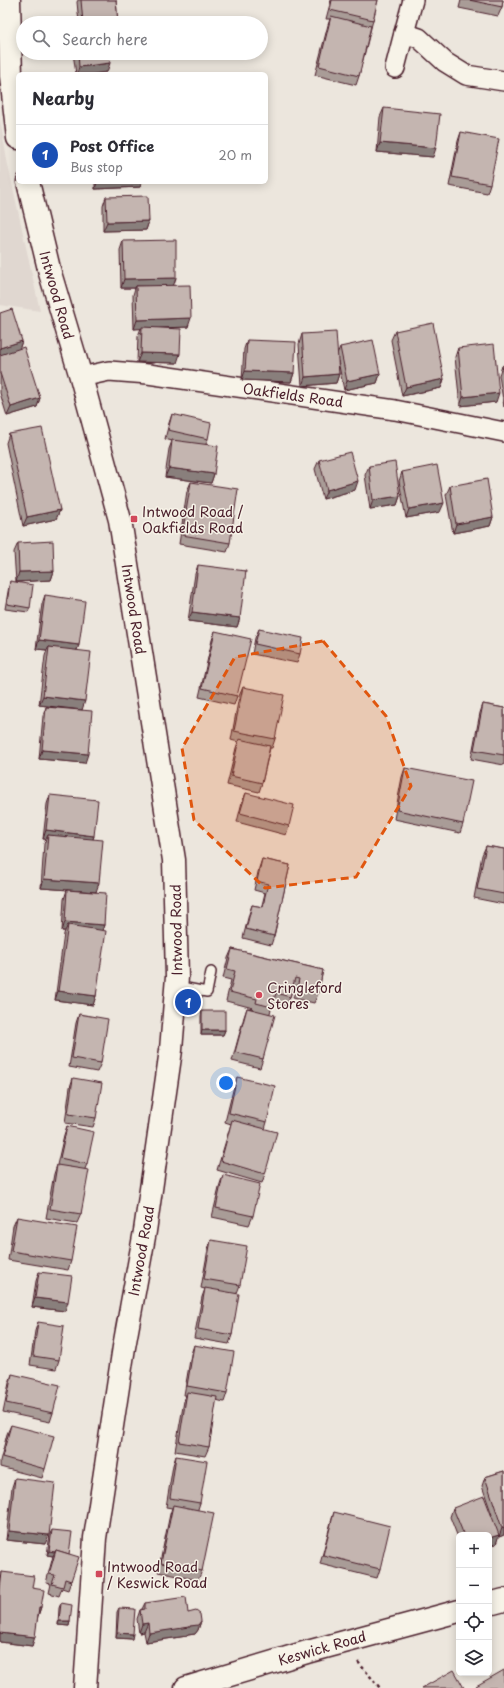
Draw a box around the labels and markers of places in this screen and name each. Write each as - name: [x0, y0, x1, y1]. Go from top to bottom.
- place label: Intwood Road / Oakfields Road: [142, 501, 243, 538]
- marker: Intwood Road / Oakfields Road: [129, 514, 139, 524]
- place label: Cringleford Stores: [267, 977, 342, 1014]
- pin: 1: [175, 987, 201, 1017]
- marker: Cringleford Stores: [254, 990, 264, 1000]
- place label: Intwood Road / Keswick Road: [107, 1556, 207, 1593]
- marker: Intwood Road / Keswick Road: [94, 1569, 104, 1579]

